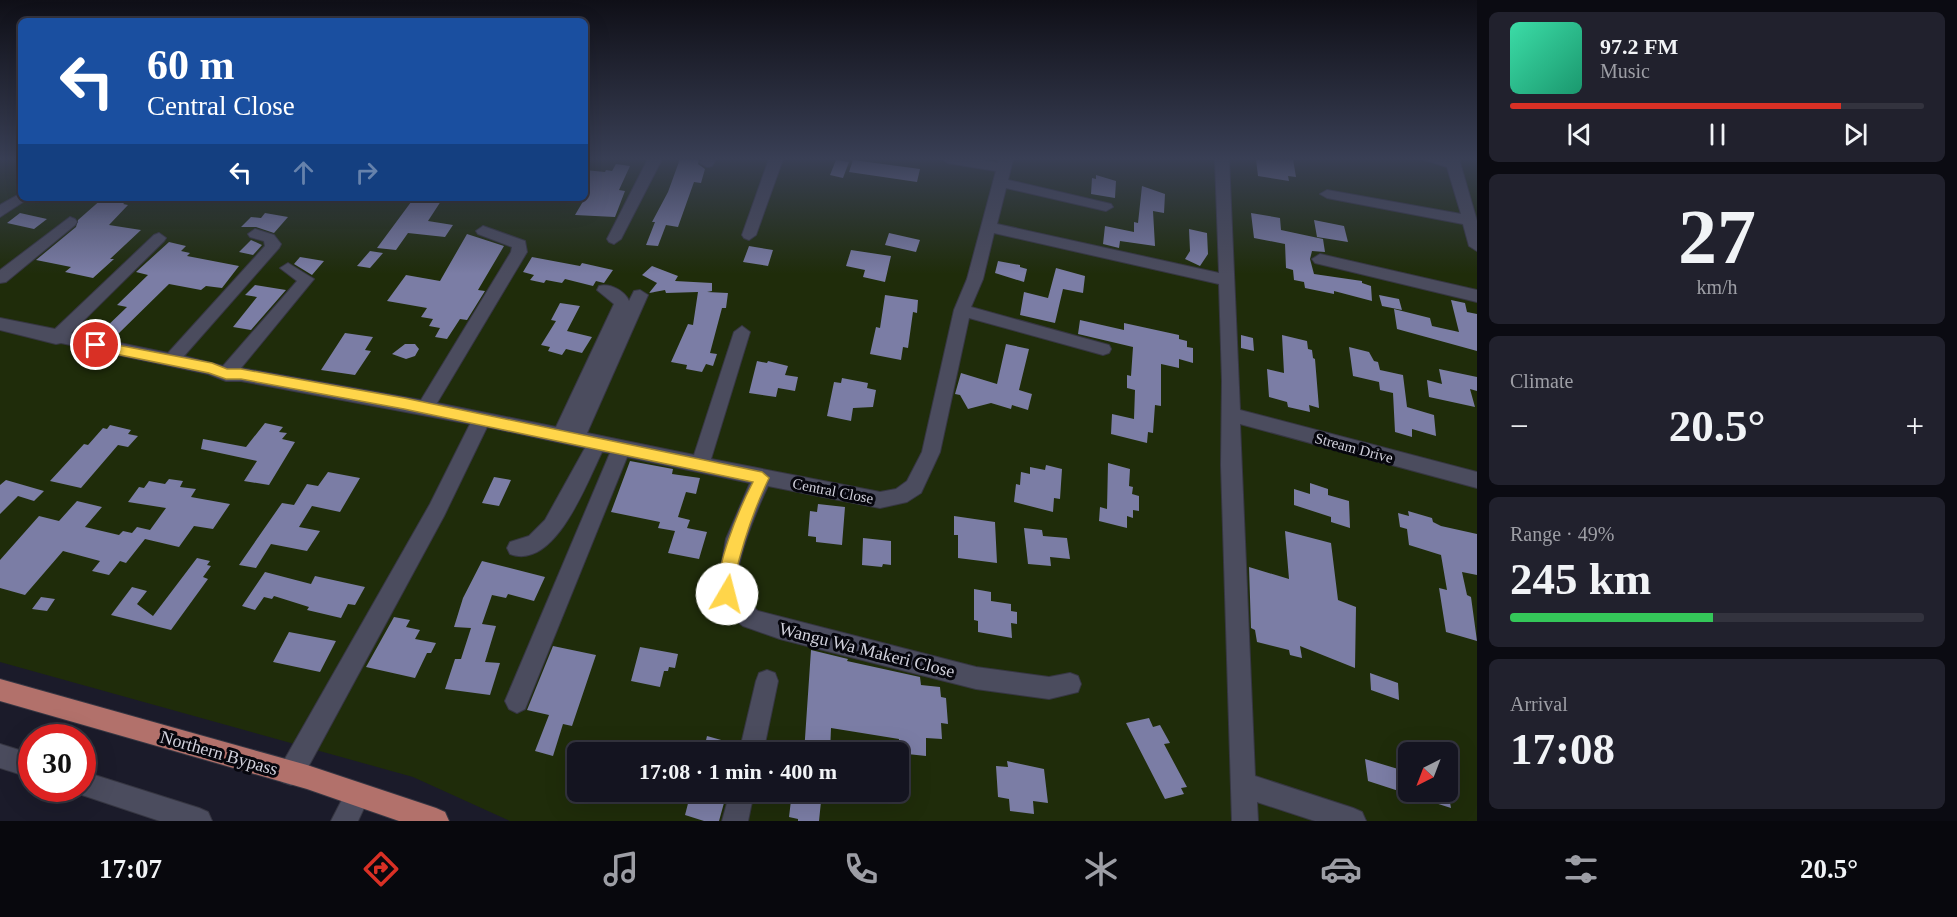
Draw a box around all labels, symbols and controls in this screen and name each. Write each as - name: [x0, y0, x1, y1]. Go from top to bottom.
- text: 97.2 FM: [1600, 34, 1678, 59]
- icon: left: [48, 42, 126, 120]
- text: 60 m: [147, 42, 235, 88]
- text: Music: [1600, 60, 1650, 82]
- text: Central Close: [147, 91, 295, 121]
- icon: previous: [1563, 118, 1596, 151]
- icon: pause: [1701, 118, 1734, 151]
- icon: next: [1839, 118, 1872, 151]
- icon: left: [224, 156, 257, 189]
- icon: ahead: [287, 156, 320, 189]
- icon: right: [350, 156, 383, 189]
- text: 27: [1678, 193, 1756, 280]
- text: km/h: [1696, 276, 1738, 298]
- pin: [70, 319, 121, 370]
- icon: arrive: [79, 328, 112, 361]
- text: Climate: [1510, 370, 1573, 392]
- text: 20.5°: [1669, 401, 1765, 451]
- text: −: [1510, 408, 1529, 444]
- text: +: [1905, 408, 1924, 444]
- street label: Stream Drive: [1313, 430, 1395, 466]
- street label: Central Close: [791, 475, 875, 507]
- text: Range · 49%: [1510, 523, 1614, 545]
- text: 245 km: [1510, 554, 1651, 604]
- position arrow: [695, 562, 759, 626]
- street label: Wangu Wa Makeri Close: [777, 618, 957, 682]
- text: Arrival: [1510, 693, 1568, 715]
- speed limit sign: 30: [18, 724, 96, 802]
- text: 17:08: [1510, 724, 1615, 774]
- street label: Northern Bypass: [158, 727, 280, 779]
- north arrow: [1398, 742, 1458, 802]
- map controls: [1398, 742, 1458, 802]
- text: 17:08 · 1 min · 400 m: [639, 759, 837, 784]
- icon: directions: [360, 848, 402, 890]
- icon: music: [600, 848, 642, 890]
- icon: phone: [840, 848, 882, 890]
- icon: climate: [1080, 848, 1122, 890]
- icon: car: [1320, 848, 1362, 890]
- icon: filters: [1560, 848, 1602, 890]
- text: 17:07: [99, 854, 162, 884]
- text: 20.5°: [1800, 854, 1858, 884]

